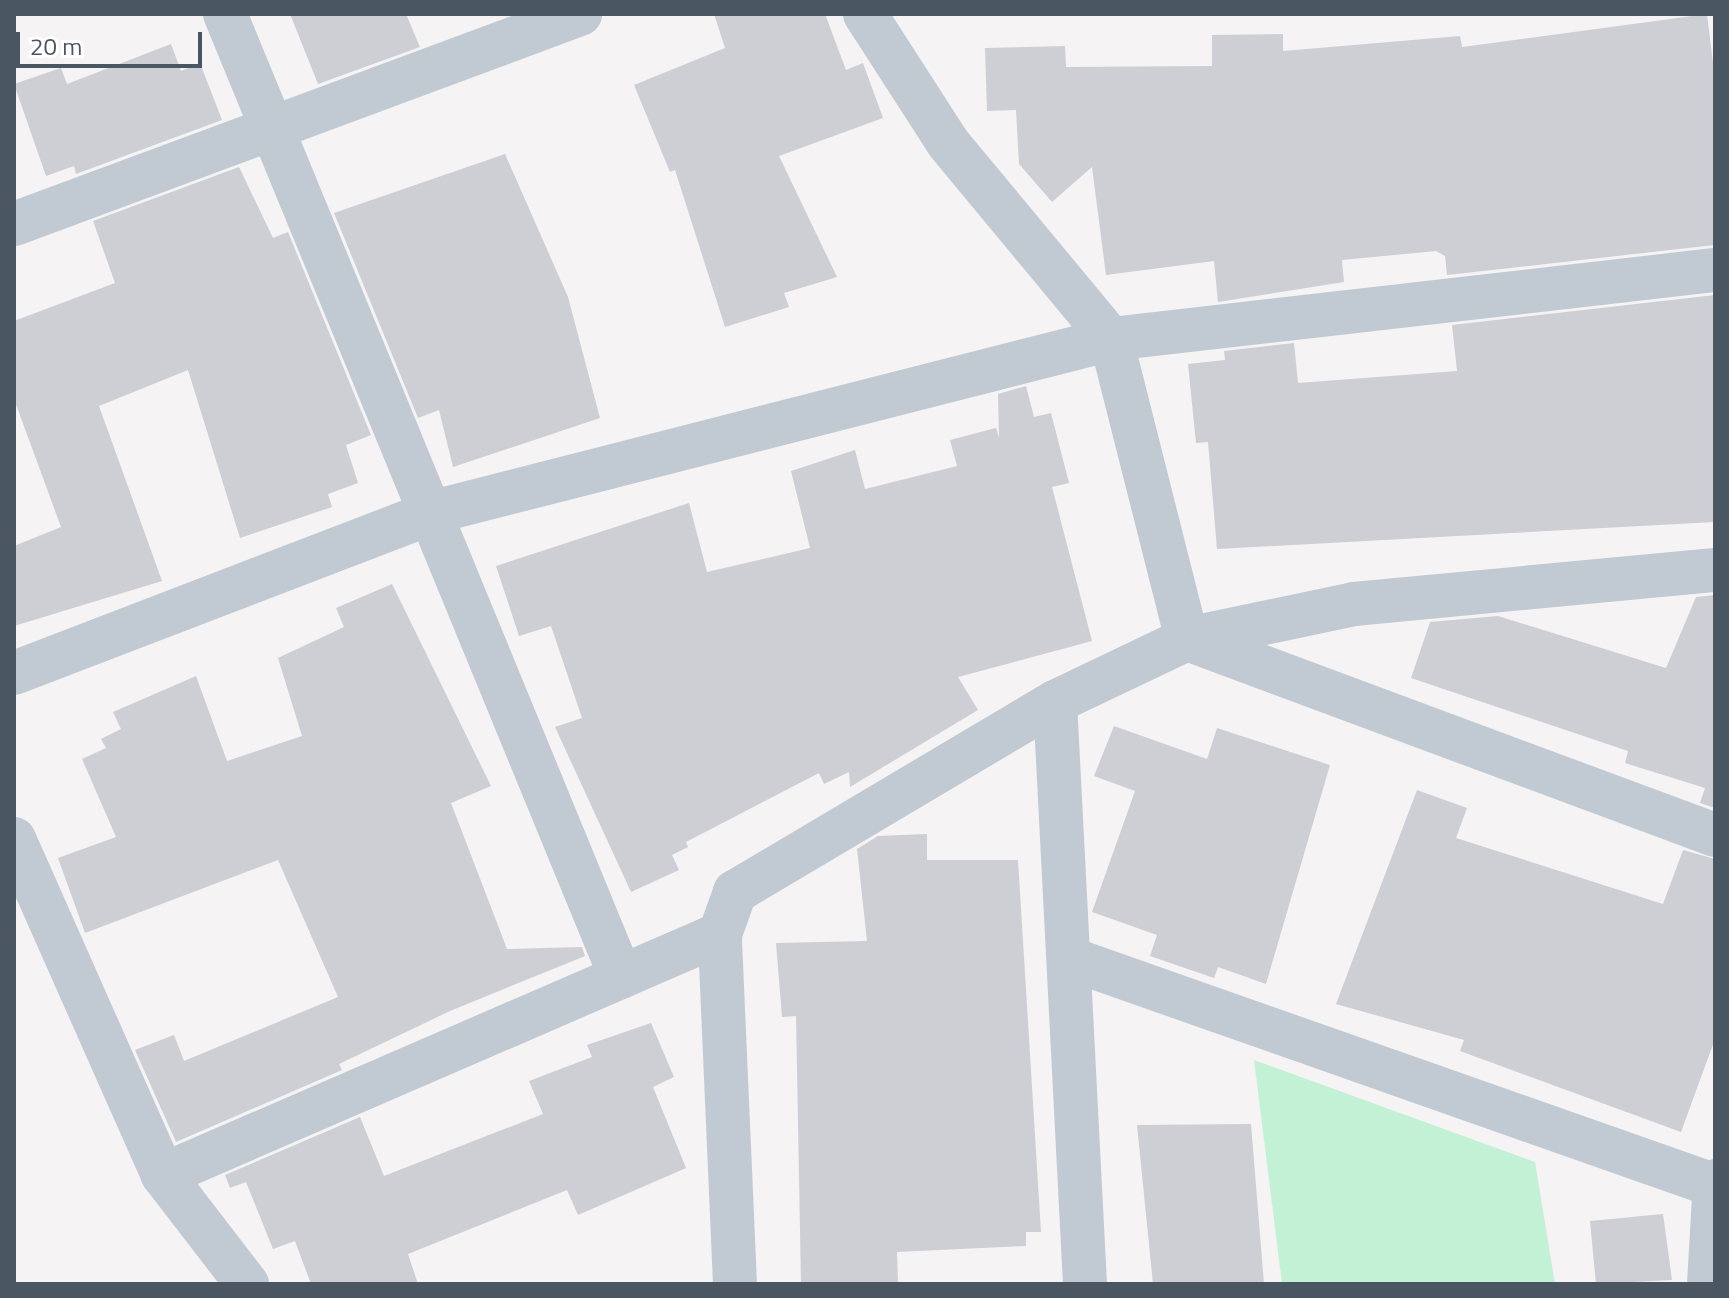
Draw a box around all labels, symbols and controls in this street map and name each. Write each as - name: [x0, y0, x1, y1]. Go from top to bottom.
- scale bar: [20, 16, 206, 66]
- text: 20 m: [30, 28, 82, 64]

